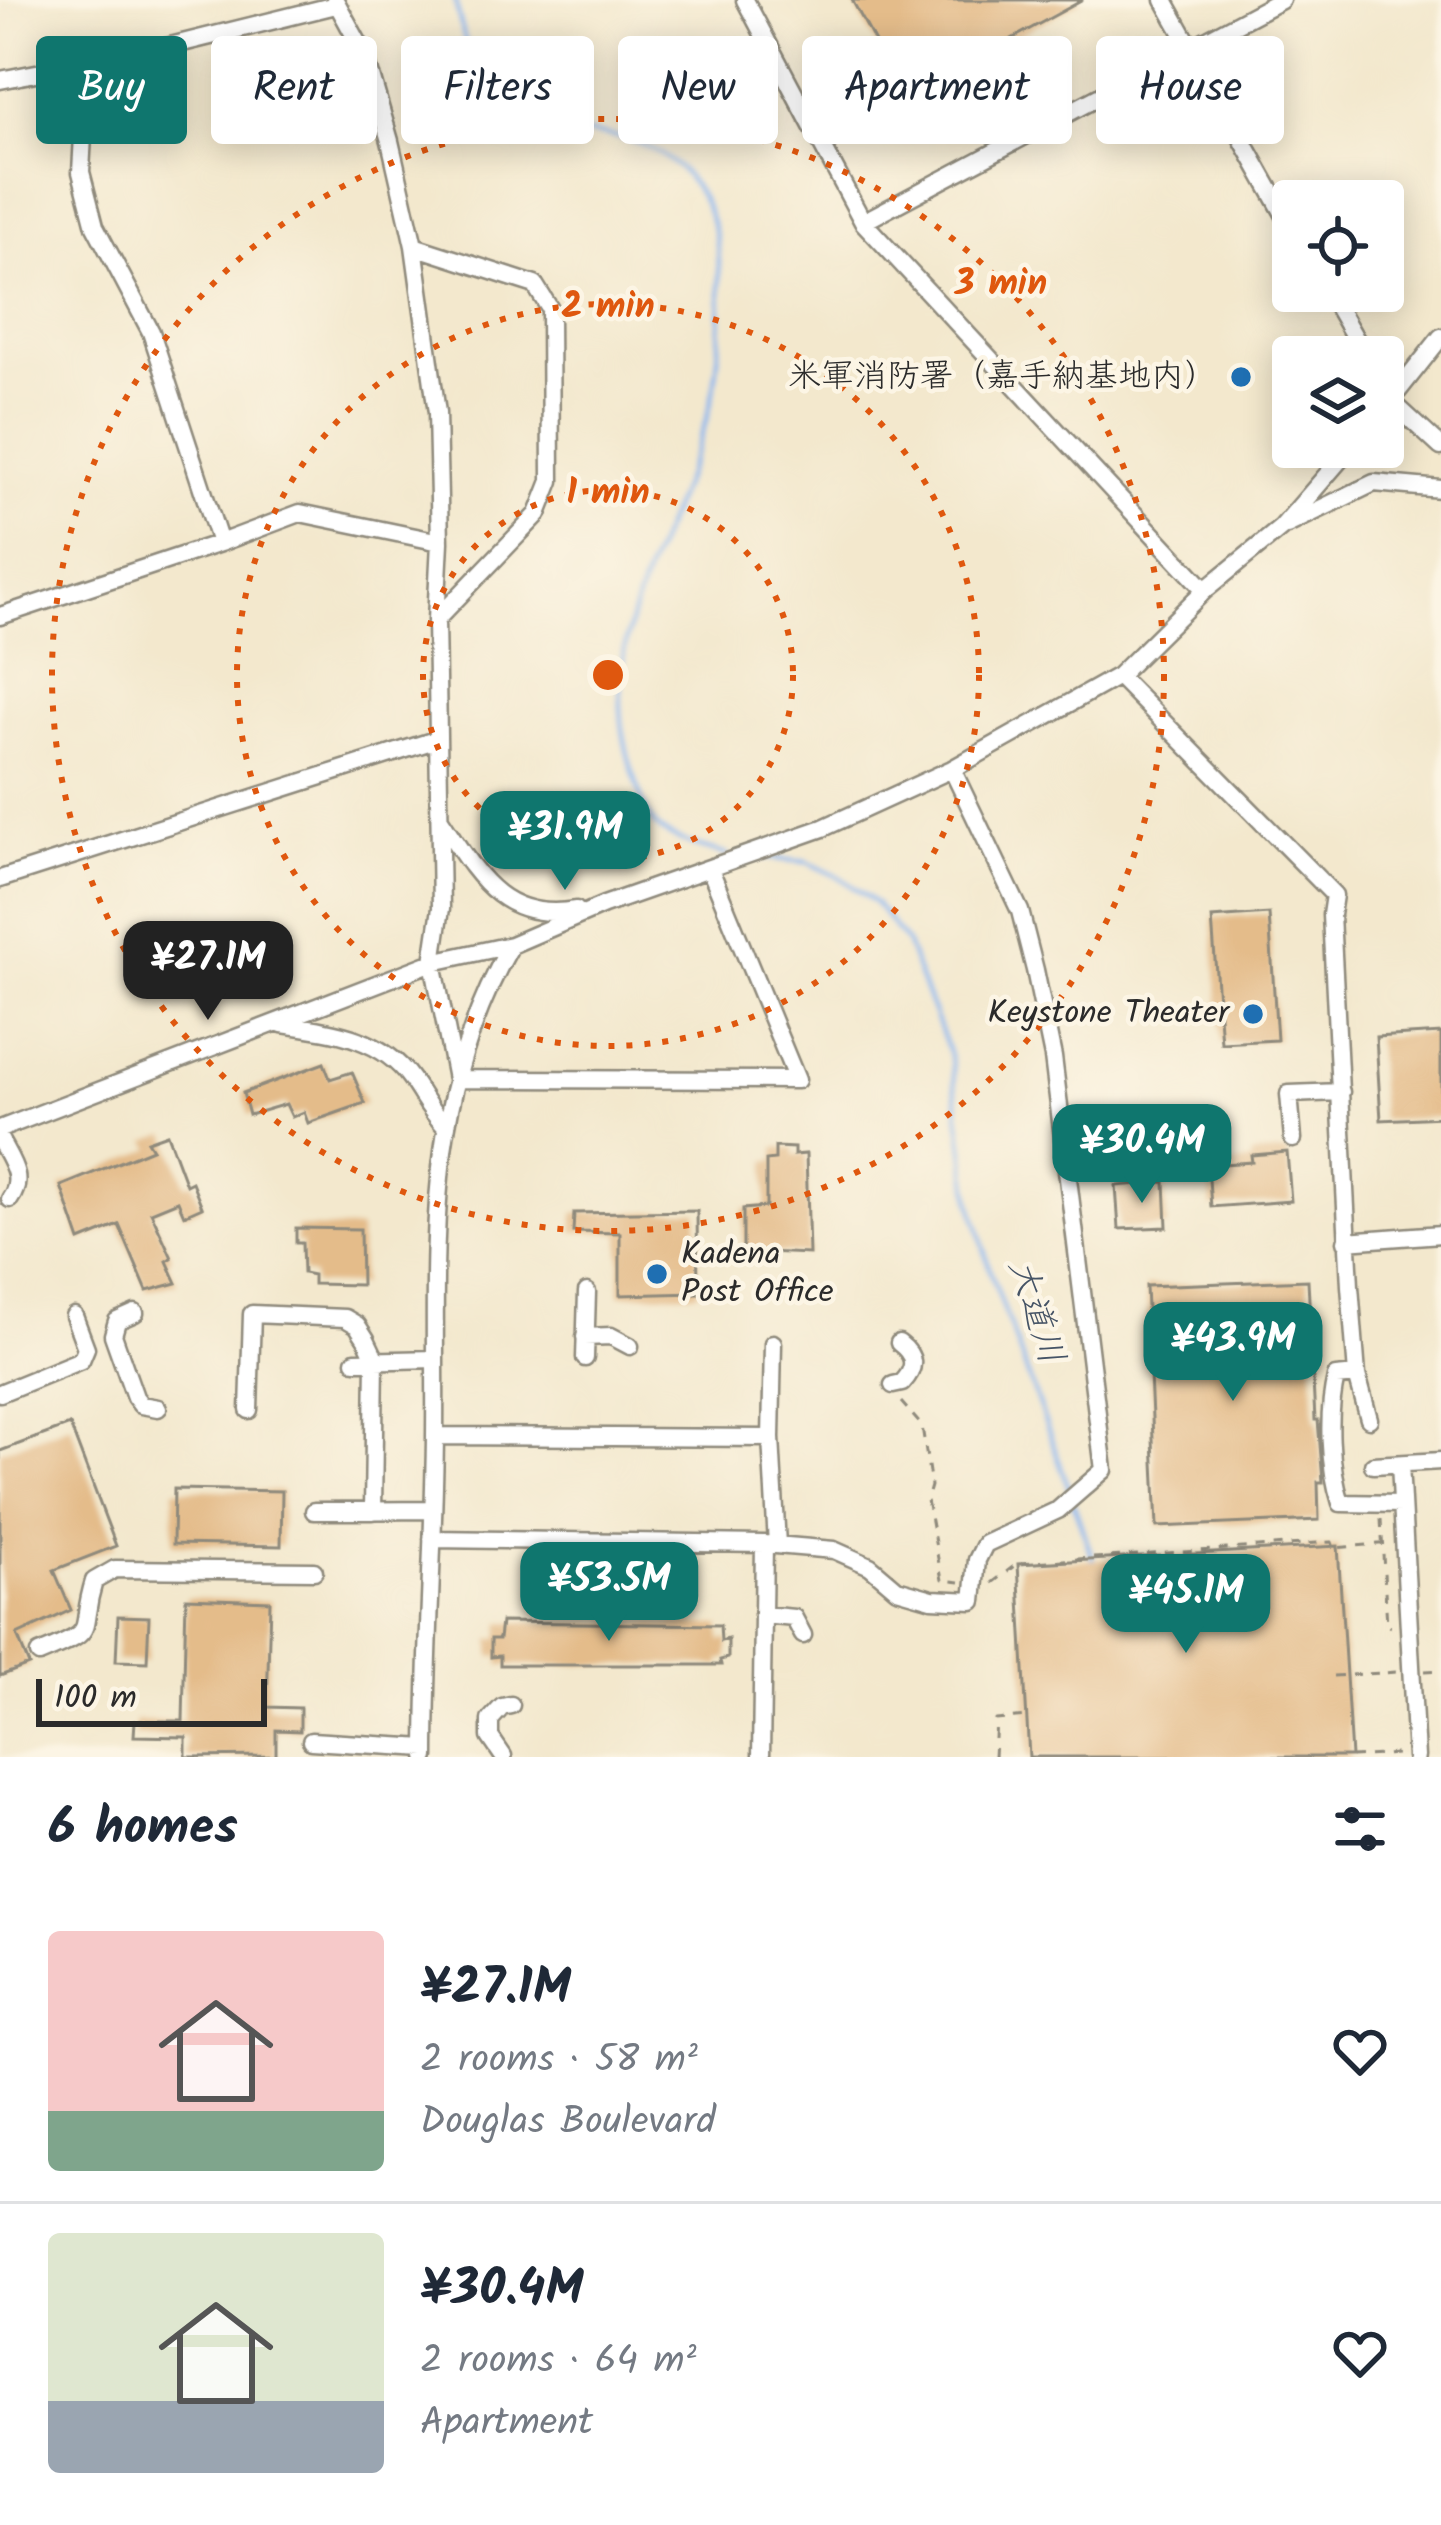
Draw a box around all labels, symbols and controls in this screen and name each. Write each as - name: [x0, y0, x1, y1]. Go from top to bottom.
- chip: Buy: [36, 36, 187, 144]
- chip: Rent: [211, 36, 377, 144]
- chip: Filters: [401, 36, 594, 144]
- chip: New: [618, 36, 778, 144]
- chip: Apartment: [802, 36, 1072, 144]
- chip: House: [1096, 36, 1284, 144]
- map controls: [1272, 180, 1404, 468]
- button: locate: [1272, 180, 1404, 312]
- text: 3 min: [954, 256, 1047, 313]
- text: 2 min: [561, 279, 655, 336]
- button: layers: [1272, 336, 1404, 468]
- place label: 米軍消防署（嘉手納基地内）: [788, 351, 1217, 404]
- marker: 米軍消防署（嘉手納基地内）: [1228, 364, 1254, 390]
- text: 1 min: [566, 465, 650, 522]
- centre of rings: [587, 654, 629, 696]
- pin: ¥31.9M: [467, 791, 663, 893]
- text: ¥31.9M: [507, 799, 623, 861]
- pin: ¥27.1M: [110, 921, 306, 1023]
- text: ¥27.1M: [150, 929, 266, 991]
- place label: Keystone Theater: [988, 988, 1231, 1041]
- marker: Keystone Theater: [1240, 1001, 1266, 1027]
- pin: ¥30.4M: [1044, 1104, 1240, 1206]
- text: ¥30.4M: [1079, 1112, 1205, 1174]
- place label: Kadena Post Office: [681, 1229, 834, 1320]
- water label: 大道川: [991, 1252, 1079, 1372]
- marker: Kadena Post Office: [644, 1261, 670, 1287]
- pin: ¥43.9M: [1135, 1302, 1331, 1404]
- text: ¥43.9M: [1170, 1310, 1296, 1372]
- pin: ¥53.5M: [511, 1542, 707, 1644]
- text: ¥53.5M: [547, 1550, 671, 1612]
- pin: ¥45.1M: [1088, 1554, 1284, 1656]
- text: ¥45.1M: [1128, 1562, 1244, 1624]
- scale bar: [36, 1673, 267, 1726]
- text: 100 m: [54, 1673, 137, 1726]
- text: 6 homes: [48, 1789, 238, 1870]
- icon: filters: [1327, 1796, 1393, 1862]
- text: ¥27.1M: [420, 1949, 571, 2030]
- icon: home: [144, 1979, 288, 2123]
- icon: heart: [1327, 2018, 1393, 2084]
- text: 2 rooms · 58 m²: [420, 2030, 698, 2092]
- text: Douglas Boulevard: [420, 2092, 716, 2154]
- text: ¥30.4M: [420, 2250, 584, 2331]
- icon: home: [144, 2281, 288, 2425]
- icon: heart: [1327, 2320, 1393, 2386]
- text: 2 rooms · 64 m²: [420, 2331, 697, 2393]
- text: Apartment: [420, 2393, 593, 2455]

